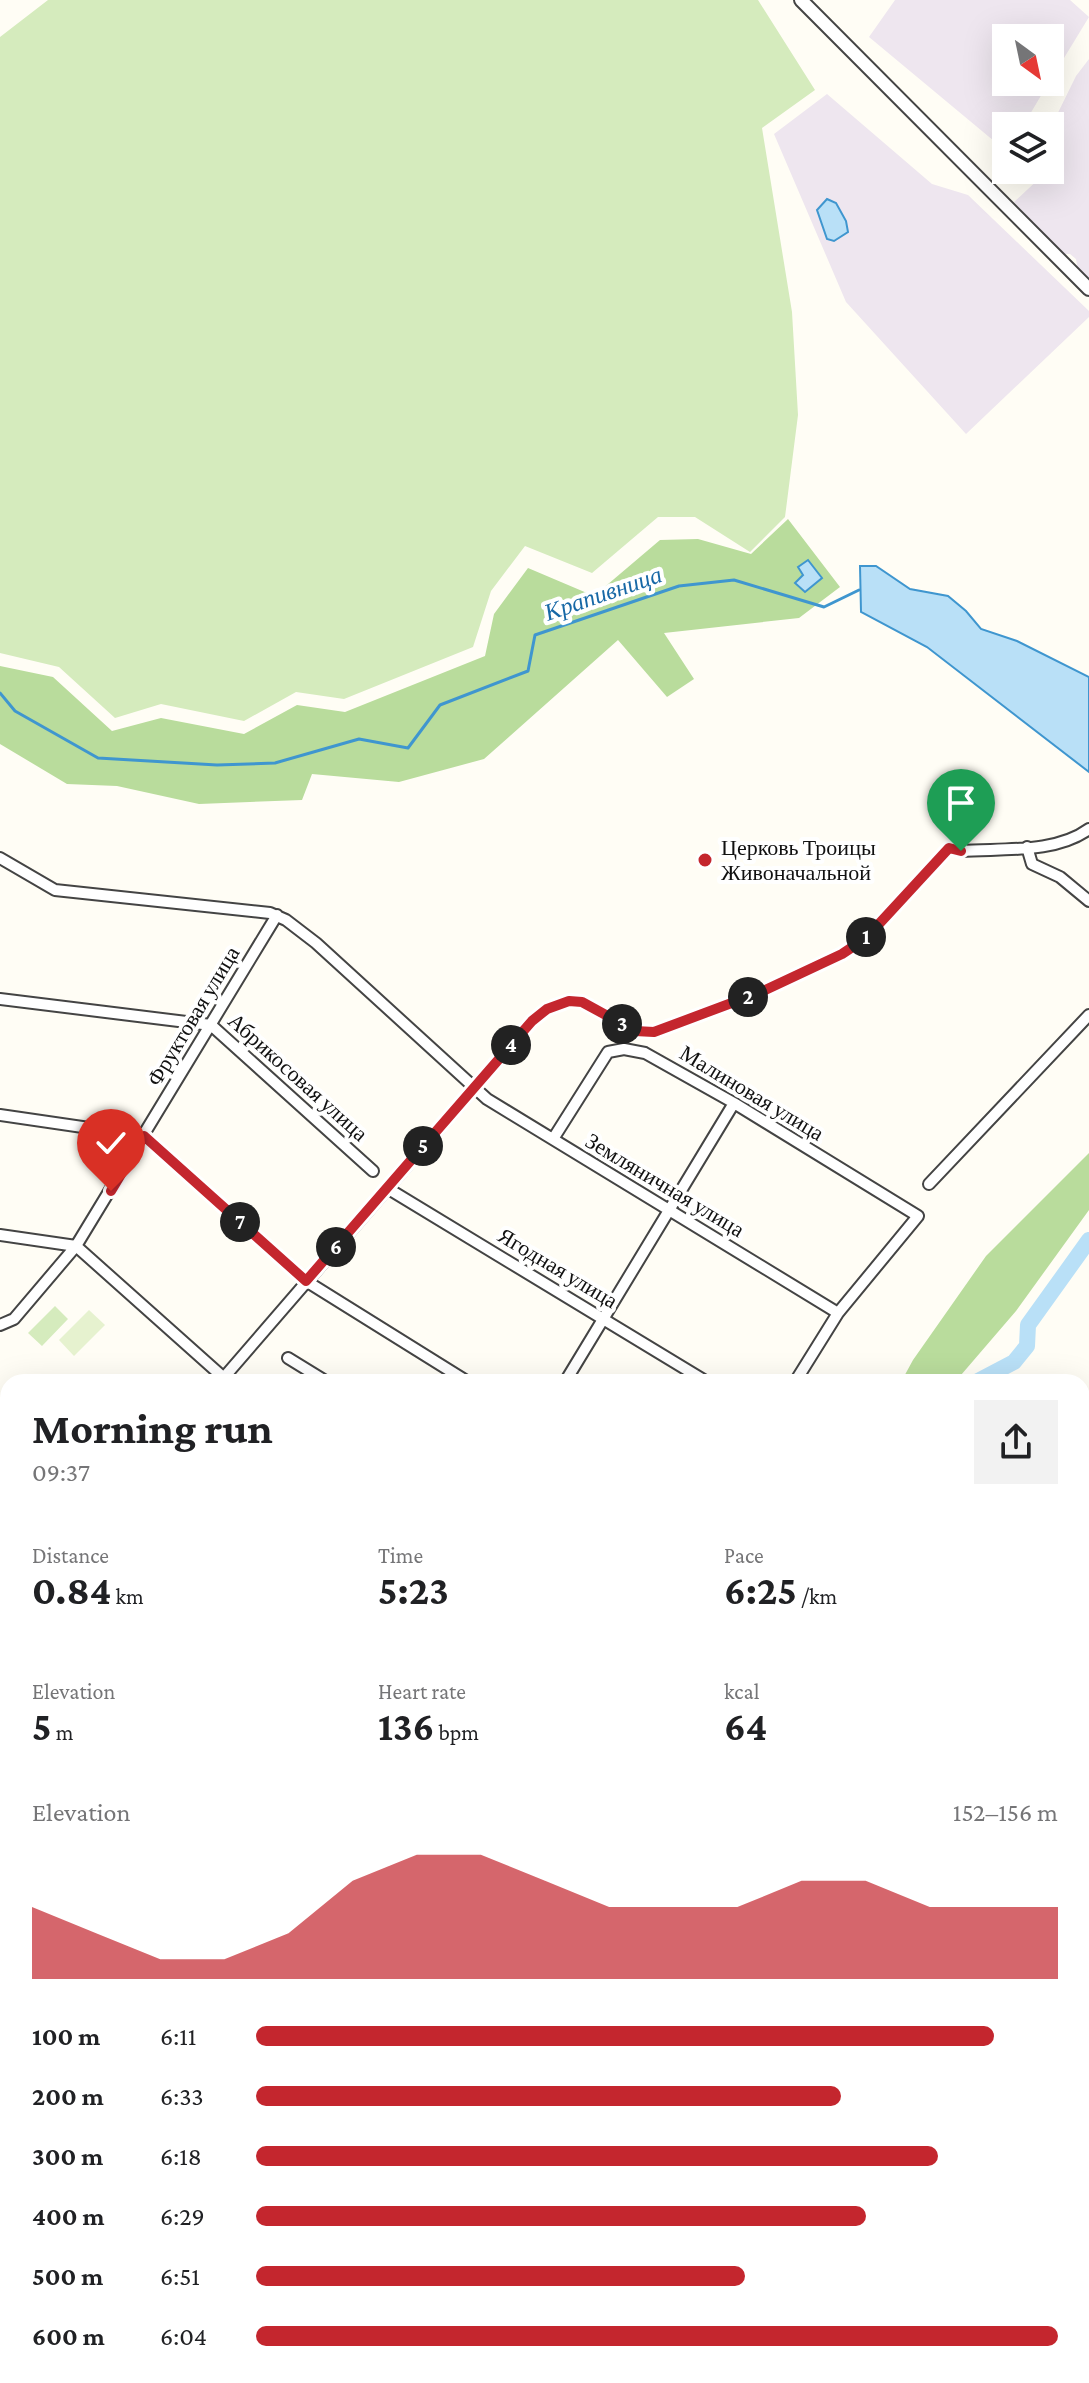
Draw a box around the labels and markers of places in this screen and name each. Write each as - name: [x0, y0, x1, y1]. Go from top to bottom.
- pin: [927, 769, 995, 851]
- place label: Церковь Троицы Живоначальной: [721, 835, 876, 885]
- marker: Церковь Троицы Живоначальной: [696, 851, 714, 869]
- pin: 1: [846, 917, 886, 957]
- pin: 2: [728, 977, 768, 1017]
- pin: 3: [602, 1004, 642, 1044]
- pin: 4: [491, 1025, 531, 1065]
- pin: [77, 1109, 145, 1191]
- pin: 5: [403, 1126, 443, 1166]
- pin: 7: [220, 1202, 260, 1242]
- pin: 6: [316, 1227, 356, 1267]

